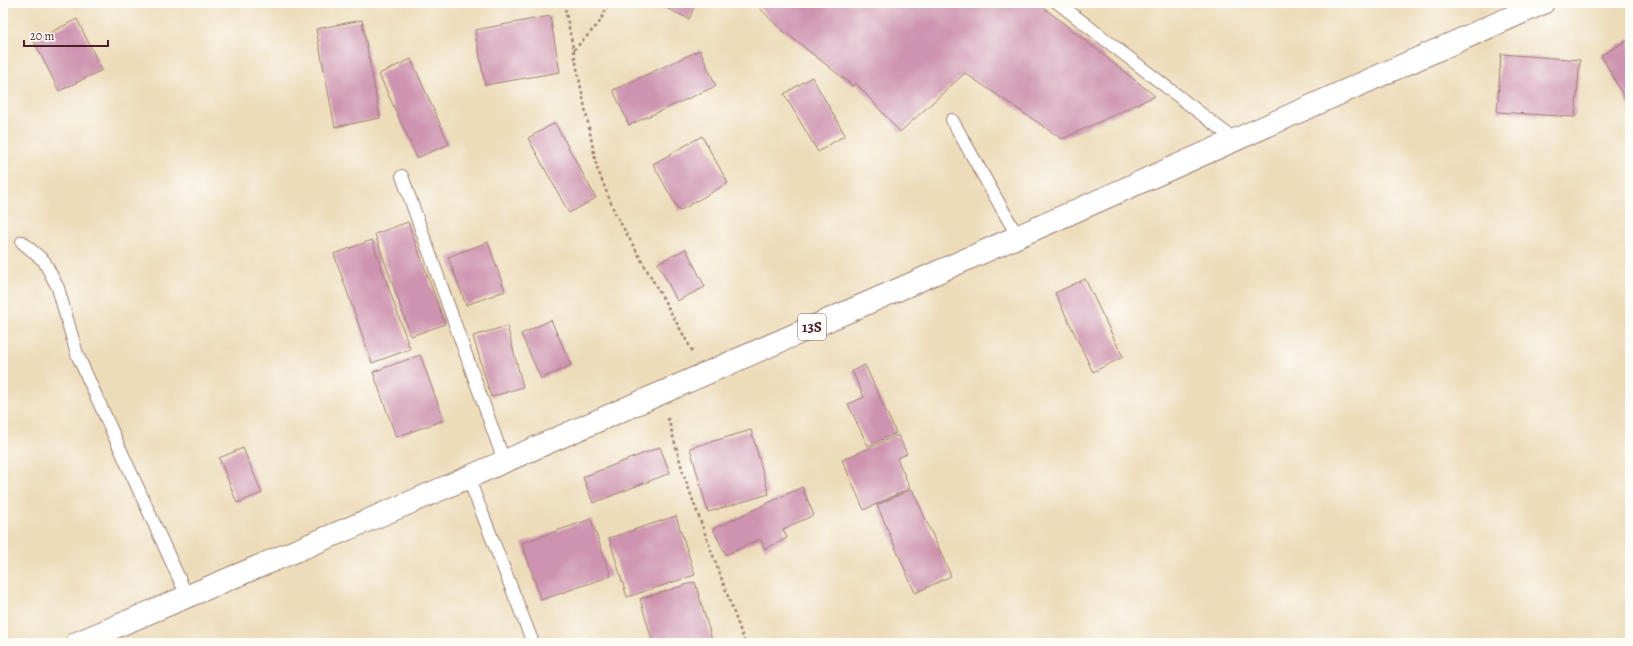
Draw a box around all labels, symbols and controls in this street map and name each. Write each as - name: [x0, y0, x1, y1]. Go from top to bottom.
- scale bar: [24, 22, 108, 48]
- text: 20 m: [30, 28, 54, 44]
- road number: 13S: [798, 314, 826, 340]

